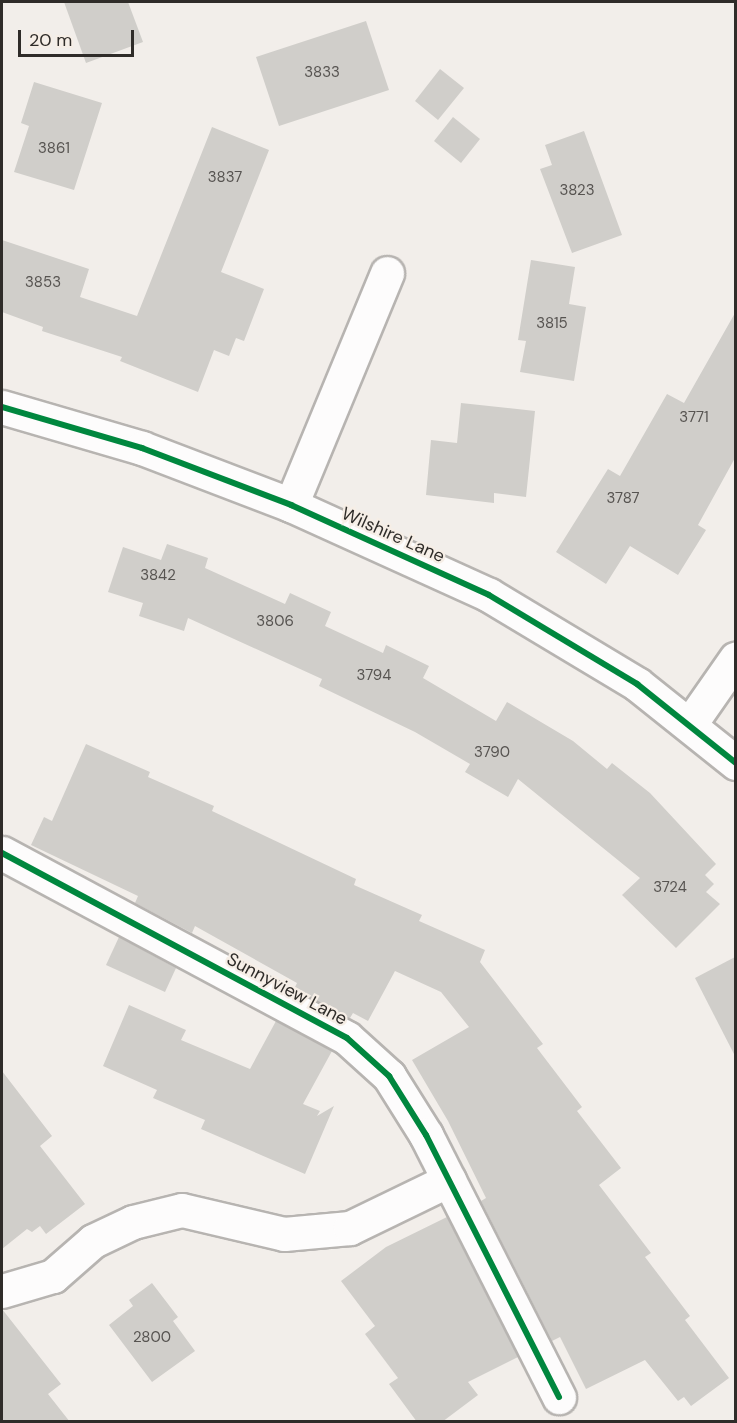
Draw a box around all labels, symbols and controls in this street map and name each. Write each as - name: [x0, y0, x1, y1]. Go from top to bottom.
- scale bar: [21, 18, 136, 56]
- text: 20 m: [29, 28, 72, 52]
- house number: 3833: [304, 64, 340, 82]
- house number: 3861: [38, 140, 70, 158]
- house number: 3837: [208, 169, 242, 187]
- house number: 3823: [559, 182, 595, 200]
- house number: 3853: [25, 274, 61, 292]
- house number: 3815: [536, 315, 568, 333]
- house number: 3771: [679, 409, 709, 427]
- house number: 3787: [606, 490, 640, 508]
- street label: Wilshire Lane: [338, 503, 448, 567]
- house number: 3842: [140, 567, 176, 585]
- house number: 3806: [256, 613, 294, 631]
- house number: 3794: [357, 667, 391, 685]
- house number: 3790: [474, 744, 510, 762]
- house number: 3724: [653, 879, 687, 897]
- street label: Sunnyview Lane: [223, 948, 351, 1030]
- house number: 2800: [133, 1329, 171, 1347]

